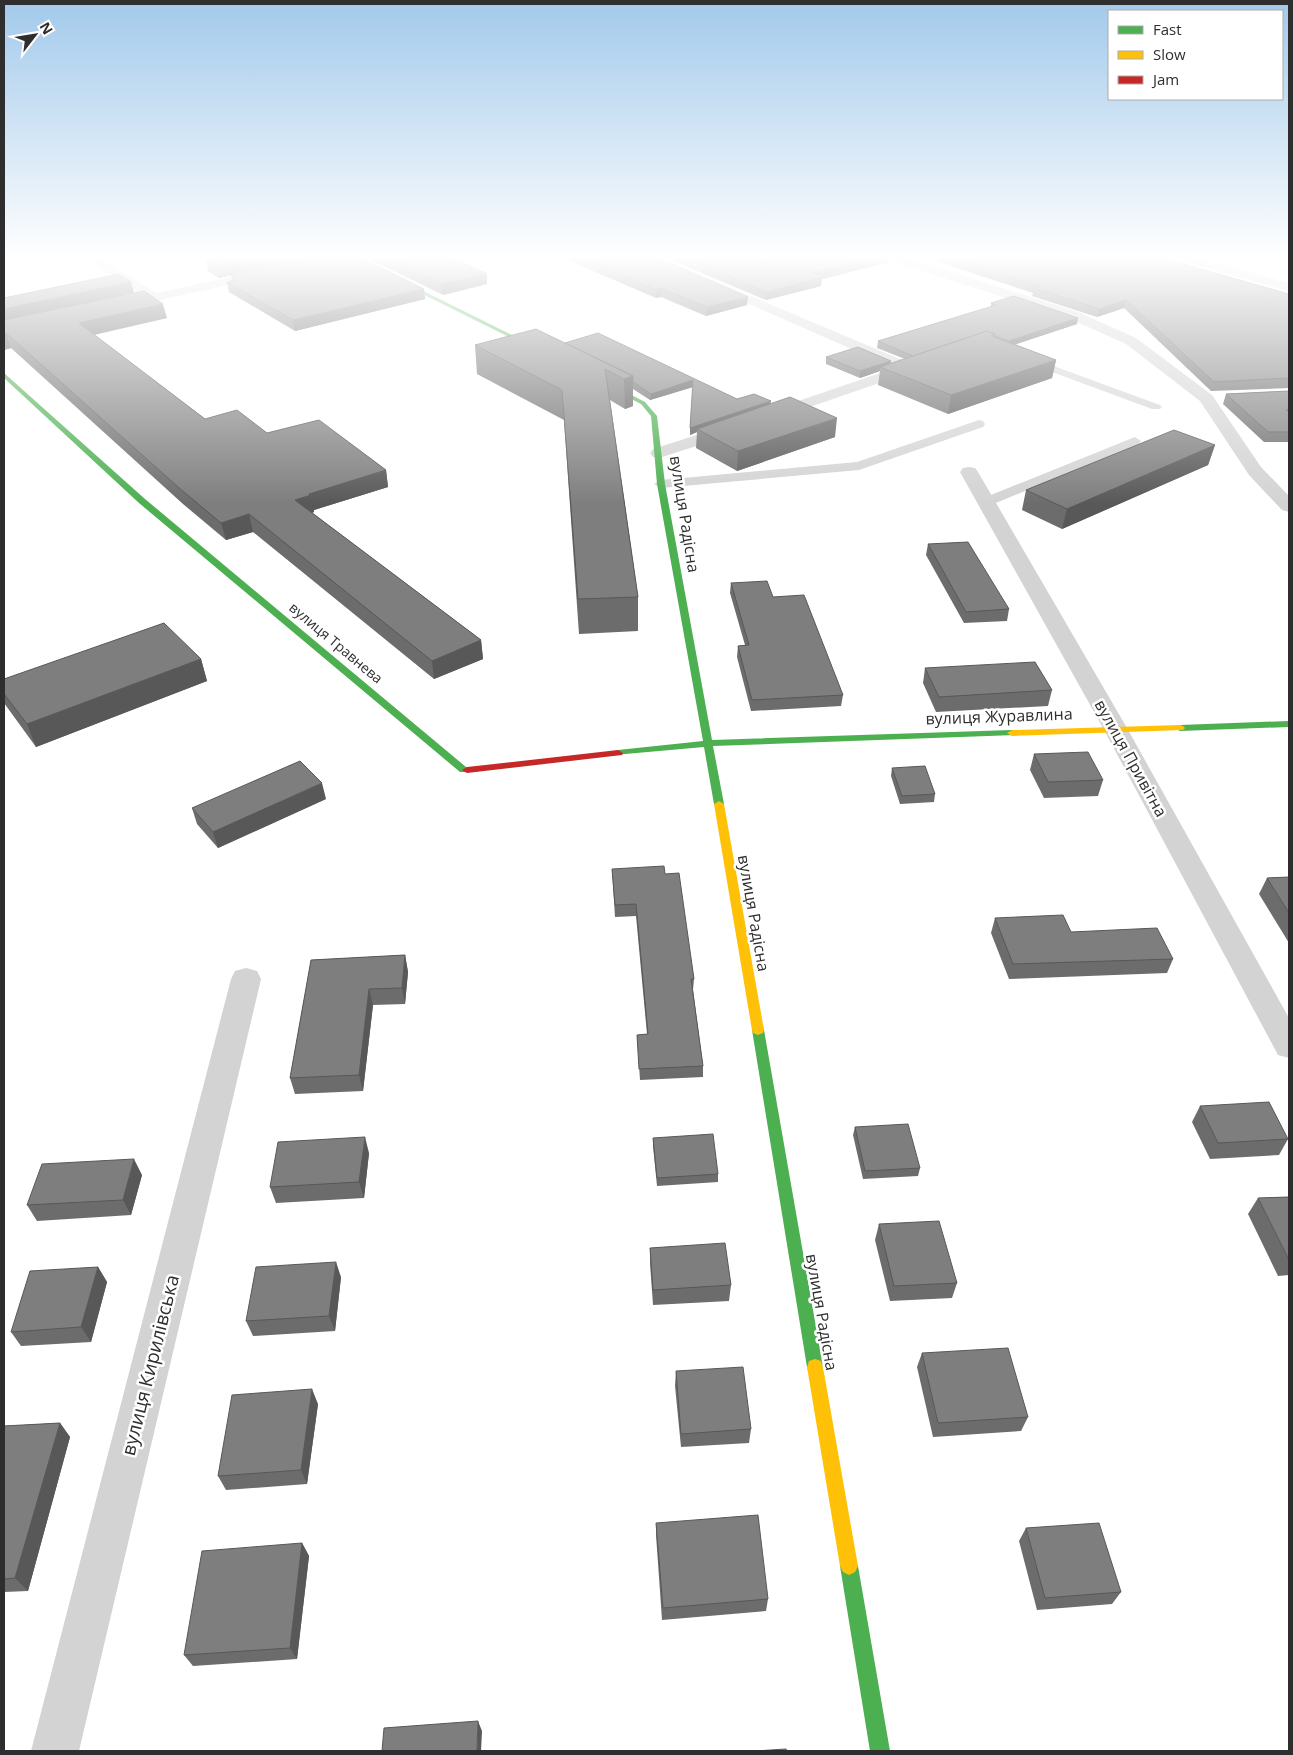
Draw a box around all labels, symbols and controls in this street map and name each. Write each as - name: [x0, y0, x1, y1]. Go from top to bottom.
- north arrow: [10, 10, 60, 60]
- legend: [1108, 10, 1283, 100]
- text: N: [35, 18, 58, 38]
- text: Fast: [1153, 19, 1182, 39]
- text: Slow: [1153, 44, 1186, 64]
- text: Jam: [1151, 69, 1179, 89]
- street label: вулиця Радісна: [665, 454, 705, 574]
- street label: вулиця Травнева: [285, 598, 387, 687]
- street label: вулиця Привітна: [1090, 695, 1172, 821]
- street label: вулиця Журавлина: [925, 702, 1073, 730]
- street label: вулиця Радісна: [733, 853, 775, 973]
- street label: вулиця Радісна: [801, 1252, 843, 1372]
- street label: вулиця Кирилівська: [115, 1272, 185, 1458]

